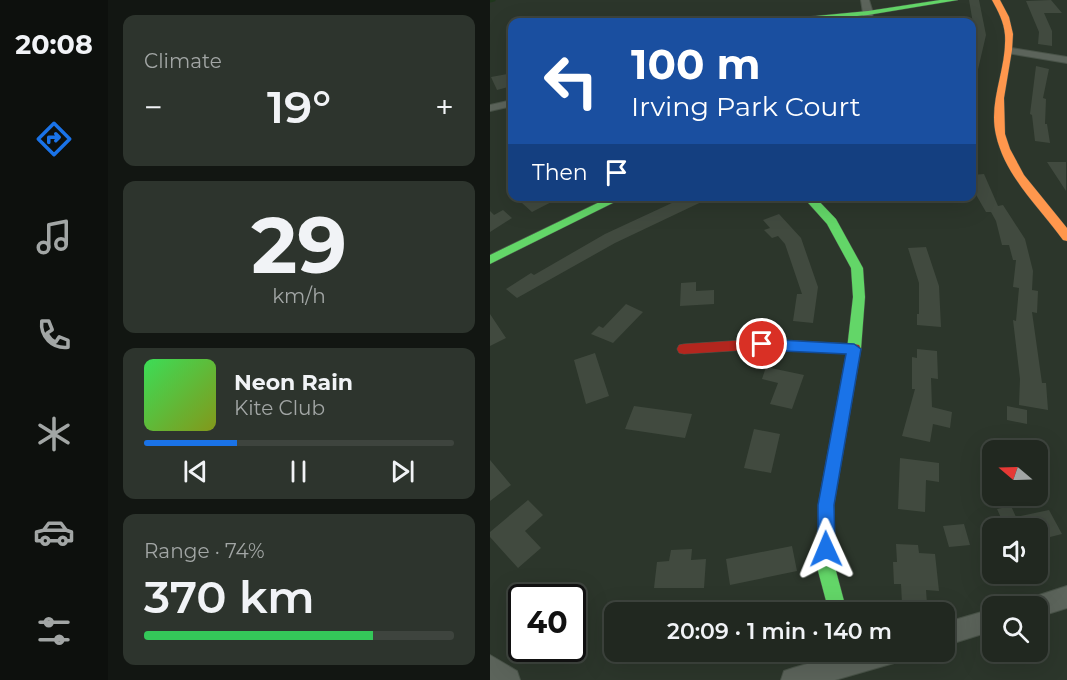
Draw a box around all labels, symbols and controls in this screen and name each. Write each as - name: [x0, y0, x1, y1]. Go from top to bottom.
- text: 20:08: [15, 28, 93, 61]
- text: 100 m: [631, 38, 760, 90]
- icon: left: [532, 42, 610, 120]
- text: Climate: [144, 49, 222, 73]
- text: 19°: [267, 79, 331, 134]
- text: −: [144, 87, 163, 127]
- text: +: [435, 87, 454, 127]
- text: Irving Park Court: [631, 90, 861, 123]
- icon: directions: [33, 118, 75, 160]
- icon: arrive: [600, 156, 633, 189]
- text: Then: [532, 159, 588, 186]
- text: 29: [251, 197, 347, 293]
- icon: music: [33, 216, 75, 258]
- text: km/h: [272, 284, 326, 308]
- icon: phone: [33, 314, 75, 356]
- pin: [736, 318, 787, 369]
- icon: arrive: [745, 327, 778, 360]
- text: Neon Rain: [234, 369, 353, 396]
- text: Kite Club: [234, 396, 325, 420]
- icon: climate: [33, 413, 75, 455]
- north arrow: [982, 440, 1048, 506]
- map controls: [982, 440, 1048, 662]
- icon: previous: [179, 455, 212, 488]
- icon: pause: [282, 455, 315, 488]
- icon: next: [386, 455, 419, 488]
- icon: car: [33, 511, 75, 553]
- position arrow: [794, 517, 858, 581]
- button: sound: [982, 518, 1048, 584]
- text: Range · 74%: [144, 539, 265, 563]
- text: 370 km: [144, 569, 315, 624]
- speed limit sign: 40: [508, 584, 586, 662]
- button: search: [982, 596, 1048, 662]
- icon: filters: [33, 610, 75, 652]
- text: 20:09 · 1 min · 140 m: [667, 618, 892, 645]

